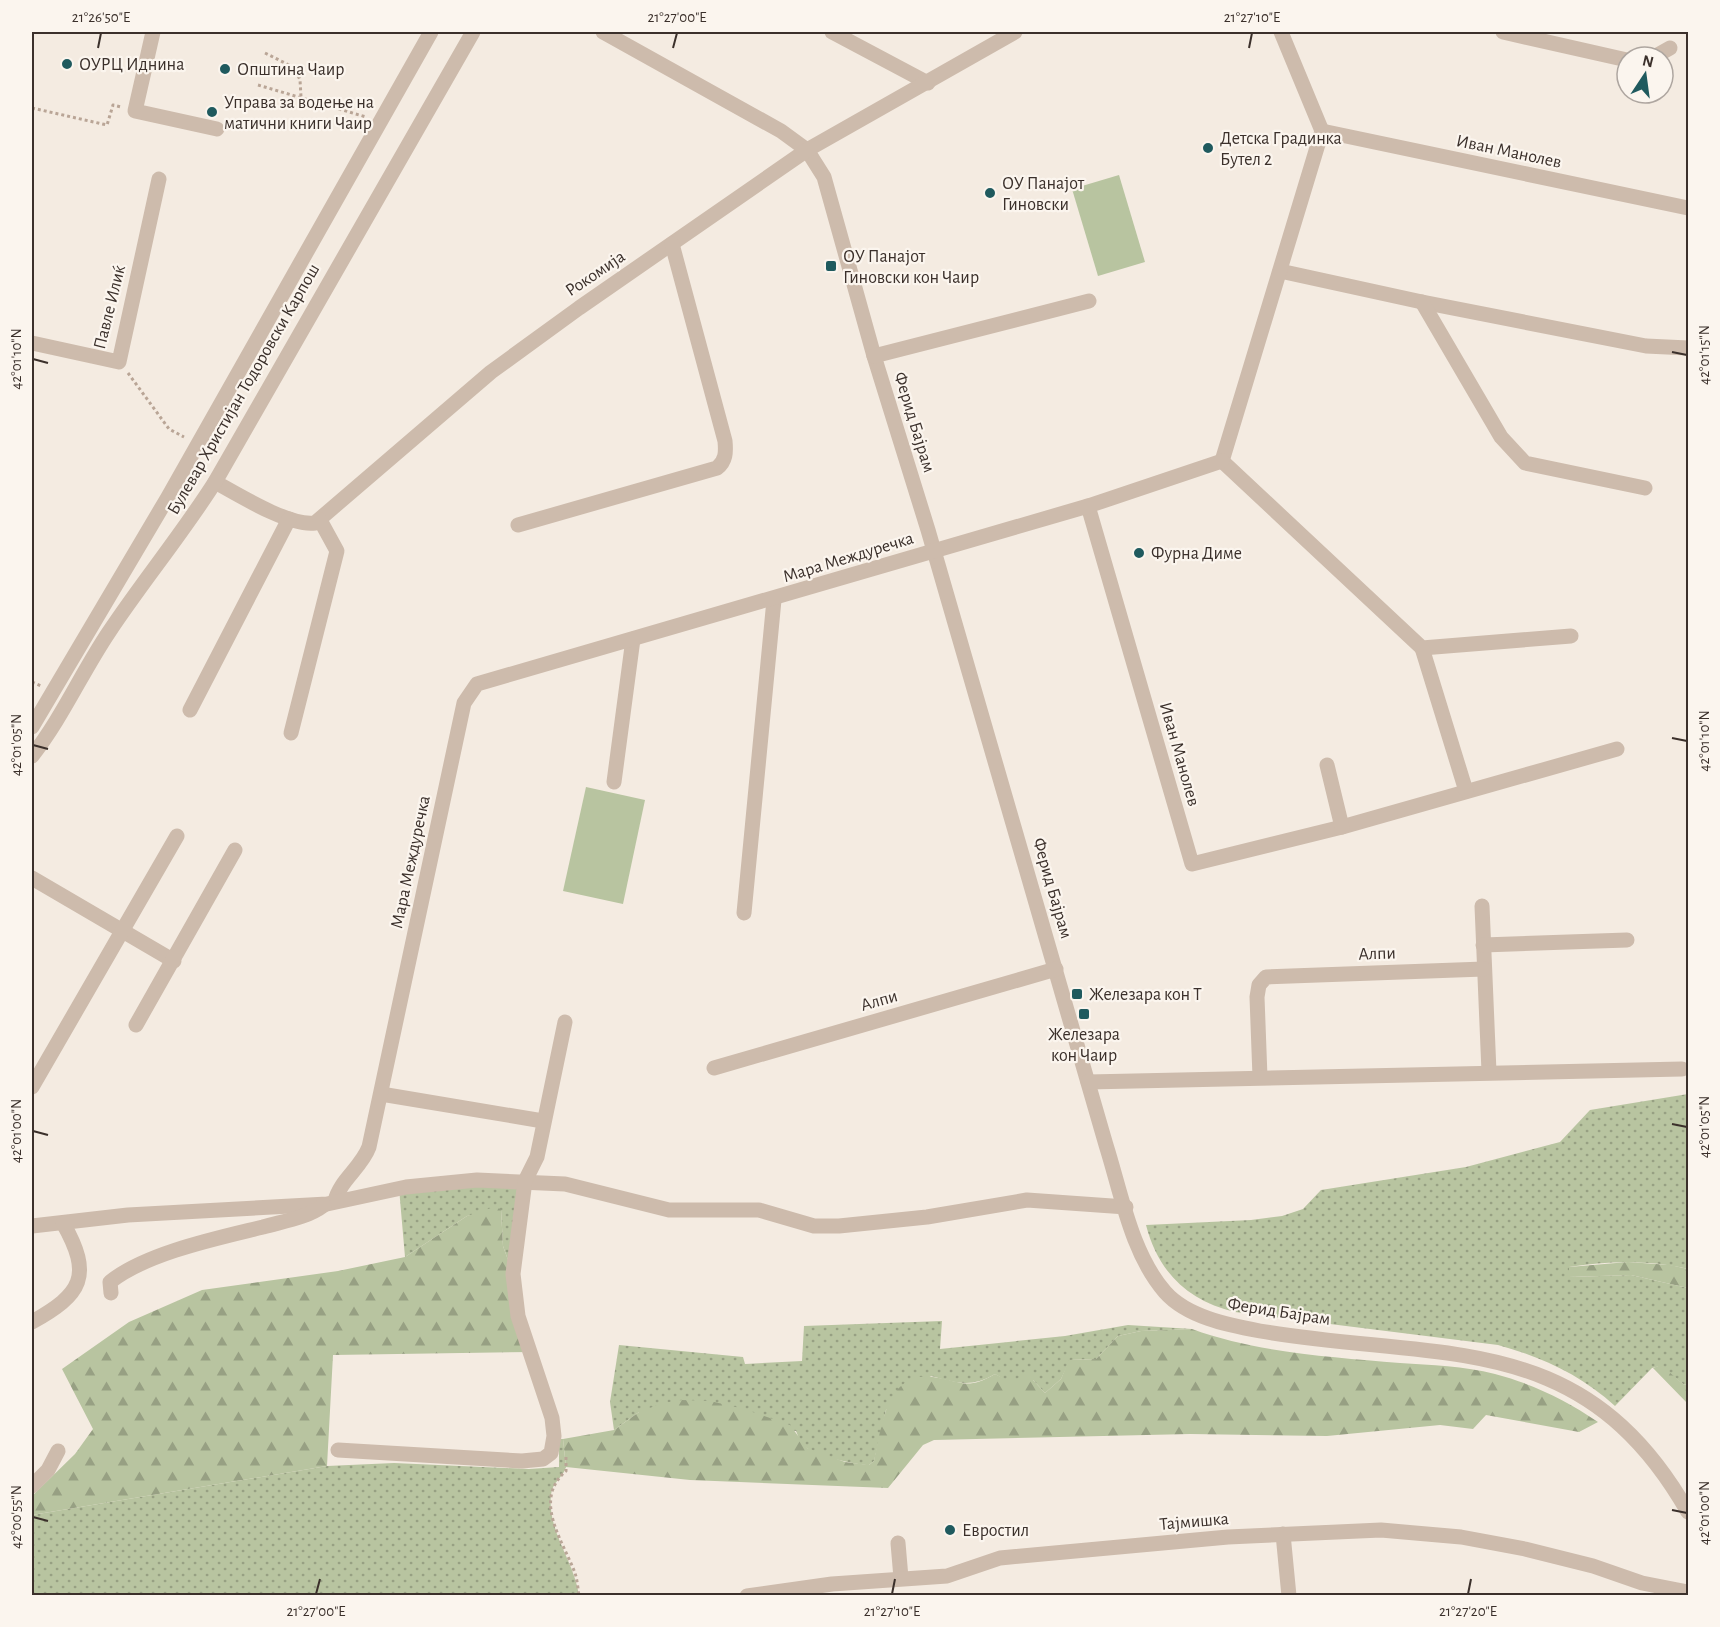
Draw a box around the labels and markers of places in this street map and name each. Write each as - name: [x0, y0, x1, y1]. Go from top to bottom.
- place label: ОУРЦ Иднина: [79, 56, 184, 74]
- marker: ОУРЦ Иднина: [60, 57, 74, 71]
- place label: Општина Чаир: [237, 61, 345, 79]
- marker: Општина Чаир: [218, 62, 232, 76]
- place label: Управа за водење на матични книги Чаир: [224, 94, 374, 133]
- marker: Управа за водење на матични книги Чаир: [205, 105, 219, 119]
- place label: Детска Градинка Бутел 2: [1220, 130, 1342, 169]
- marker: Детска Градинка Бутел 2: [1201, 141, 1215, 155]
- place label: ОУ Панајот Гиновски: [1002, 175, 1085, 214]
- marker: ОУ Панајот Гиновски: [983, 186, 997, 200]
- place label: ОУ Панајот Гиновски кон Чаир: [843, 248, 979, 287]
- marker: ОУ Панајот Гиновски кон Чаир: [824, 259, 838, 273]
- place label: Фурна Диме: [1151, 545, 1242, 563]
- marker: Фурна Диме: [1132, 546, 1146, 560]
- place label: Железара кон Т: [1089, 986, 1202, 1004]
- marker: Железара кон Т: [1070, 987, 1084, 1001]
- marker: Железара кон Чаир: [1077, 1007, 1091, 1021]
- place label: Железара кон Чаир: [1048, 1026, 1120, 1065]
- place label: Евростил: [962, 1522, 1029, 1540]
- marker: Евростил: [943, 1523, 957, 1537]

